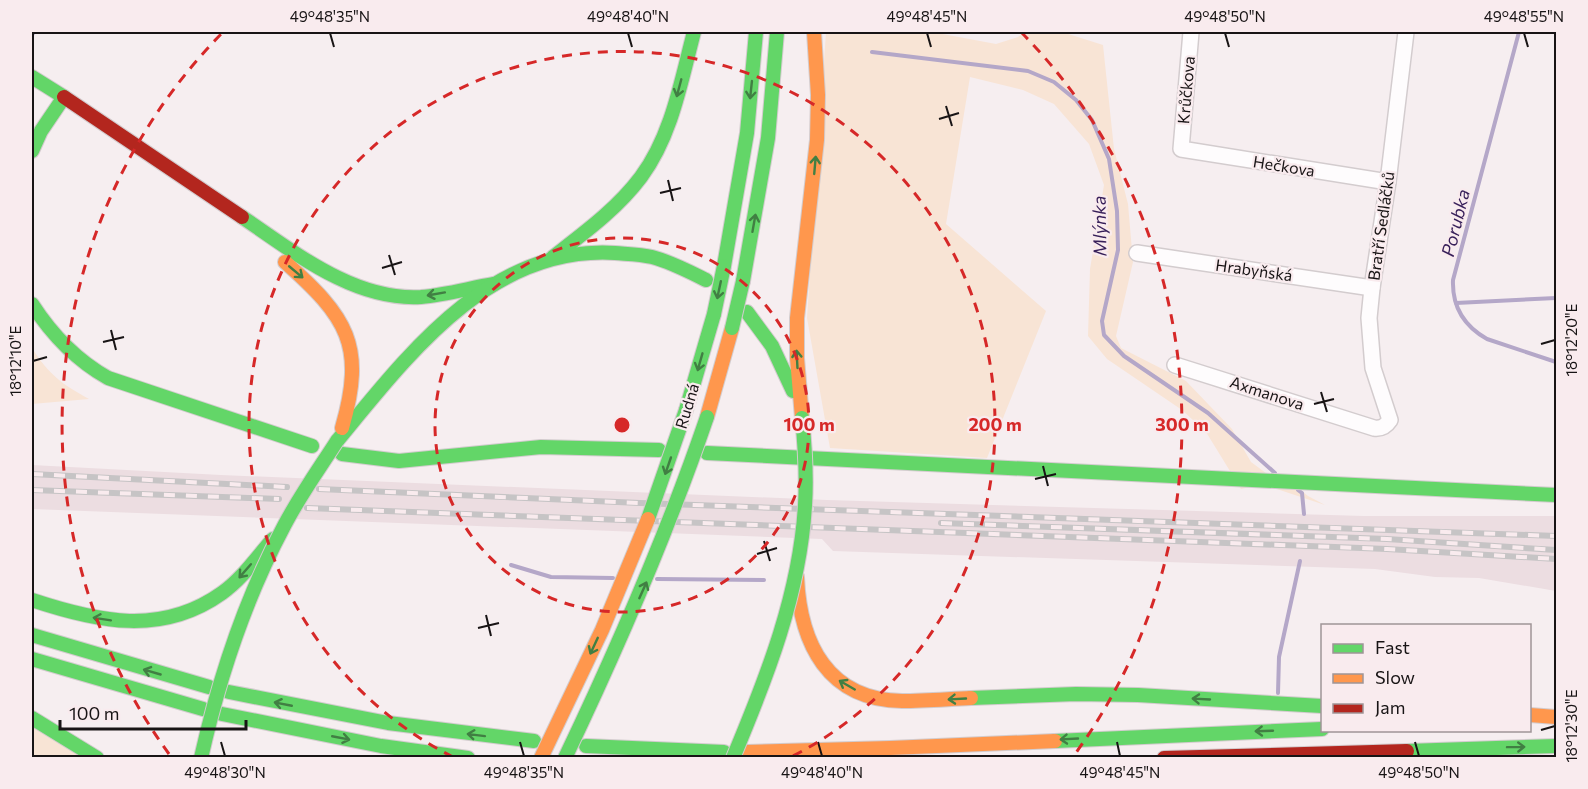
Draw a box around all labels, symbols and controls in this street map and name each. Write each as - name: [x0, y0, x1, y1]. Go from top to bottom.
- text: 49°48'35"N: [290, 7, 370, 25]
- text: 49°48'40"N: [587, 7, 669, 25]
- text: 49°48'45"N: [887, 7, 967, 25]
- text: 49°48'50"N: [1184, 7, 1266, 25]
- text: 49°48'55"N: [1484, 7, 1564, 25]
- street label: Krůčkova: [1173, 55, 1198, 125]
- one-way arrow: [672, 78, 684, 97]
- one-way arrow: [745, 79, 756, 99]
- street label: Hečkova: [1252, 151, 1316, 180]
- one-way arrow: [810, 156, 821, 176]
- street label: Bratří Sedláčků: [1363, 170, 1398, 282]
- water label: Porubka: [1436, 187, 1474, 259]
- water label: Mlýnka: [1087, 196, 1111, 256]
- one-way arrow: [749, 214, 760, 233]
- street label: Hrabyňská: [1214, 255, 1294, 284]
- one-way arrow: [288, 265, 304, 278]
- one-way arrow: [713, 280, 724, 299]
- one-way arrow: [427, 289, 447, 300]
- text: 18°12'20"E: [1562, 303, 1580, 376]
- text: 18°12'10"E: [6, 325, 24, 396]
- one-way arrow: [792, 350, 803, 370]
- one-way arrow: [694, 352, 705, 371]
- street label: Axmanova: [1228, 372, 1307, 413]
- street label: Rudná: [671, 381, 702, 431]
- text: 100 m: [783, 413, 835, 435]
- text: 200 m: [968, 413, 1022, 435]
- text: 300 m: [1155, 413, 1209, 435]
- centre of rings: [612, 415, 632, 435]
- one-way arrow: [662, 456, 673, 475]
- one-way arrow: [239, 563, 252, 579]
- one-way arrow: [638, 581, 649, 599]
- one-way arrow: [92, 614, 112, 625]
- legend: [1321, 624, 1531, 732]
- text: Fast: [1375, 636, 1410, 658]
- one-way arrow: [587, 637, 598, 655]
- one-way arrow: [143, 666, 162, 677]
- text: Slow: [1375, 666, 1415, 688]
- one-way arrow: [839, 679, 856, 691]
- text: 18°12'30"E: [1562, 689, 1580, 763]
- scale bar: [60, 693, 246, 731]
- one-way arrow: [1192, 693, 1212, 704]
- one-way arrow: [948, 694, 968, 705]
- text: Jam: [1375, 696, 1405, 718]
- one-way arrow: [274, 697, 293, 709]
- text: 100 m: [69, 702, 119, 724]
- one-way arrow: [1255, 725, 1275, 737]
- one-way arrow: [466, 729, 486, 740]
- one-way arrow: [331, 733, 351, 744]
- one-way arrow: [1060, 734, 1080, 745]
- one-way arrow: [1506, 741, 1526, 753]
- text: 49°48'30"N: [184, 763, 266, 781]
- text: 49°48'35"N: [484, 763, 564, 781]
- text: 49°48'40"N: [781, 763, 863, 781]
- text: 49°48'45"N: [1080, 763, 1160, 781]
- text: 49°48'50"N: [1378, 763, 1460, 781]

